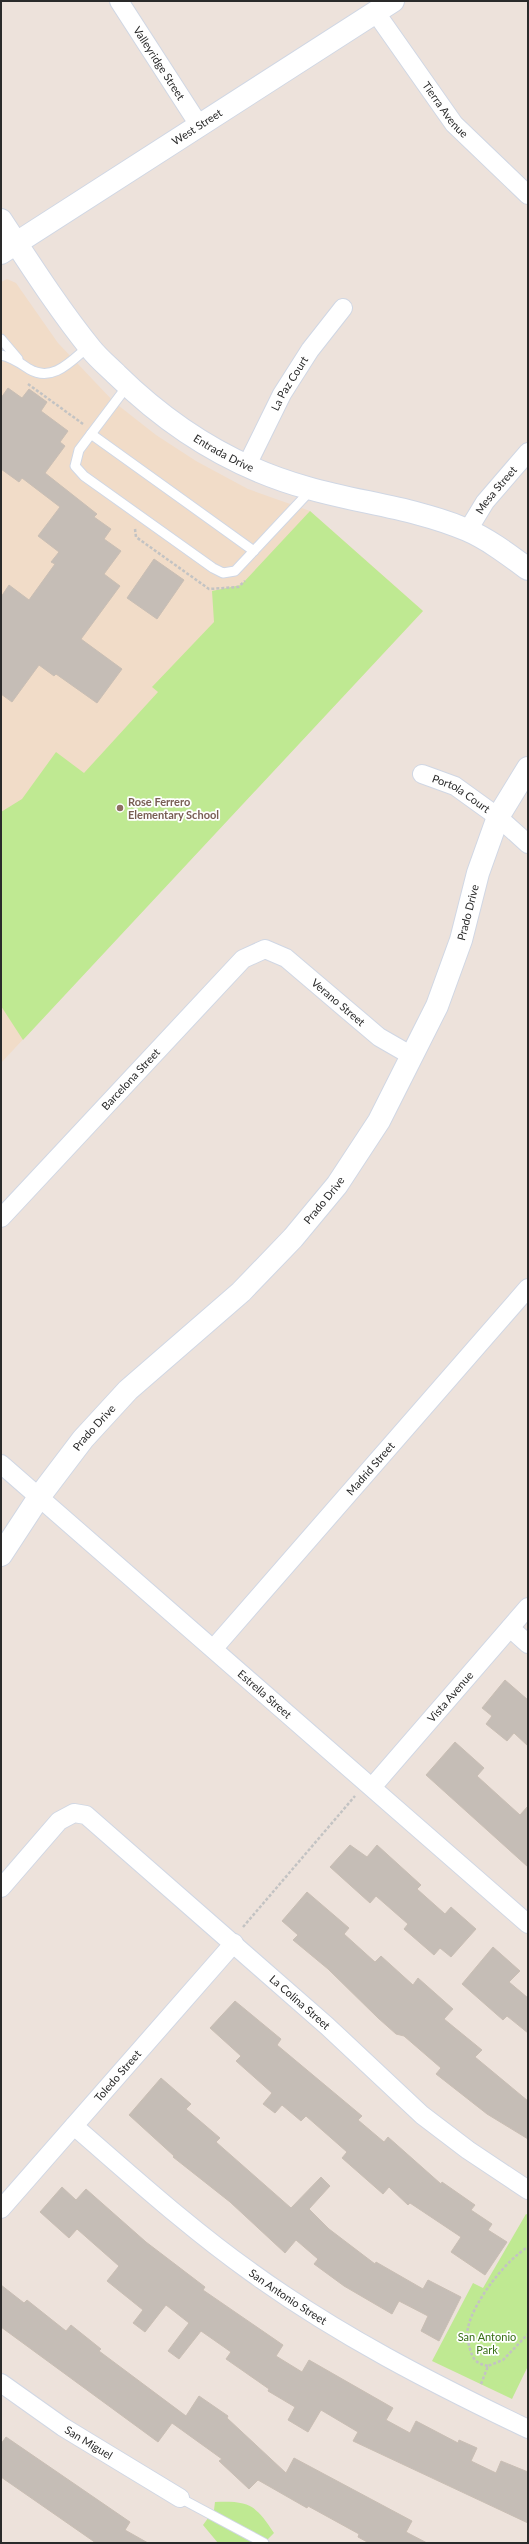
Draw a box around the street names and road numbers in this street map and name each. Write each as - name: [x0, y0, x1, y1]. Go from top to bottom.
- street label: Valleyridge Street: [131, 24, 188, 102]
- street label: Tierra Avenue: [420, 79, 471, 140]
- street label: West Street: [169, 106, 224, 148]
- street label: La Paz Court: [268, 354, 310, 413]
- street label: Entrada Drive: [192, 431, 256, 474]
- street label: Mesa Street: [472, 463, 519, 516]
- street label: Portola Court: [431, 771, 493, 815]
- street label: Prado Drive: [454, 883, 481, 942]
- street label: Verano Street: [309, 976, 368, 1028]
- street label: Barcelona Street: [98, 1045, 162, 1112]
- street label: Prado Drive: [300, 1174, 347, 1226]
- street label: Prado Drive: [70, 1401, 118, 1453]
- street label: Madrid Street: [343, 1439, 397, 1498]
- street label: Estrella Street: [235, 1667, 295, 1721]
- street label: Vista Avenue: [424, 1668, 476, 1725]
- street label: La Colina Street: [267, 1972, 333, 2032]
- street label: Toledo Street: [91, 2047, 143, 2104]
- street label: San Antonio Street: [247, 2266, 329, 2327]
- street label: San Miguel: [63, 2423, 115, 2462]

